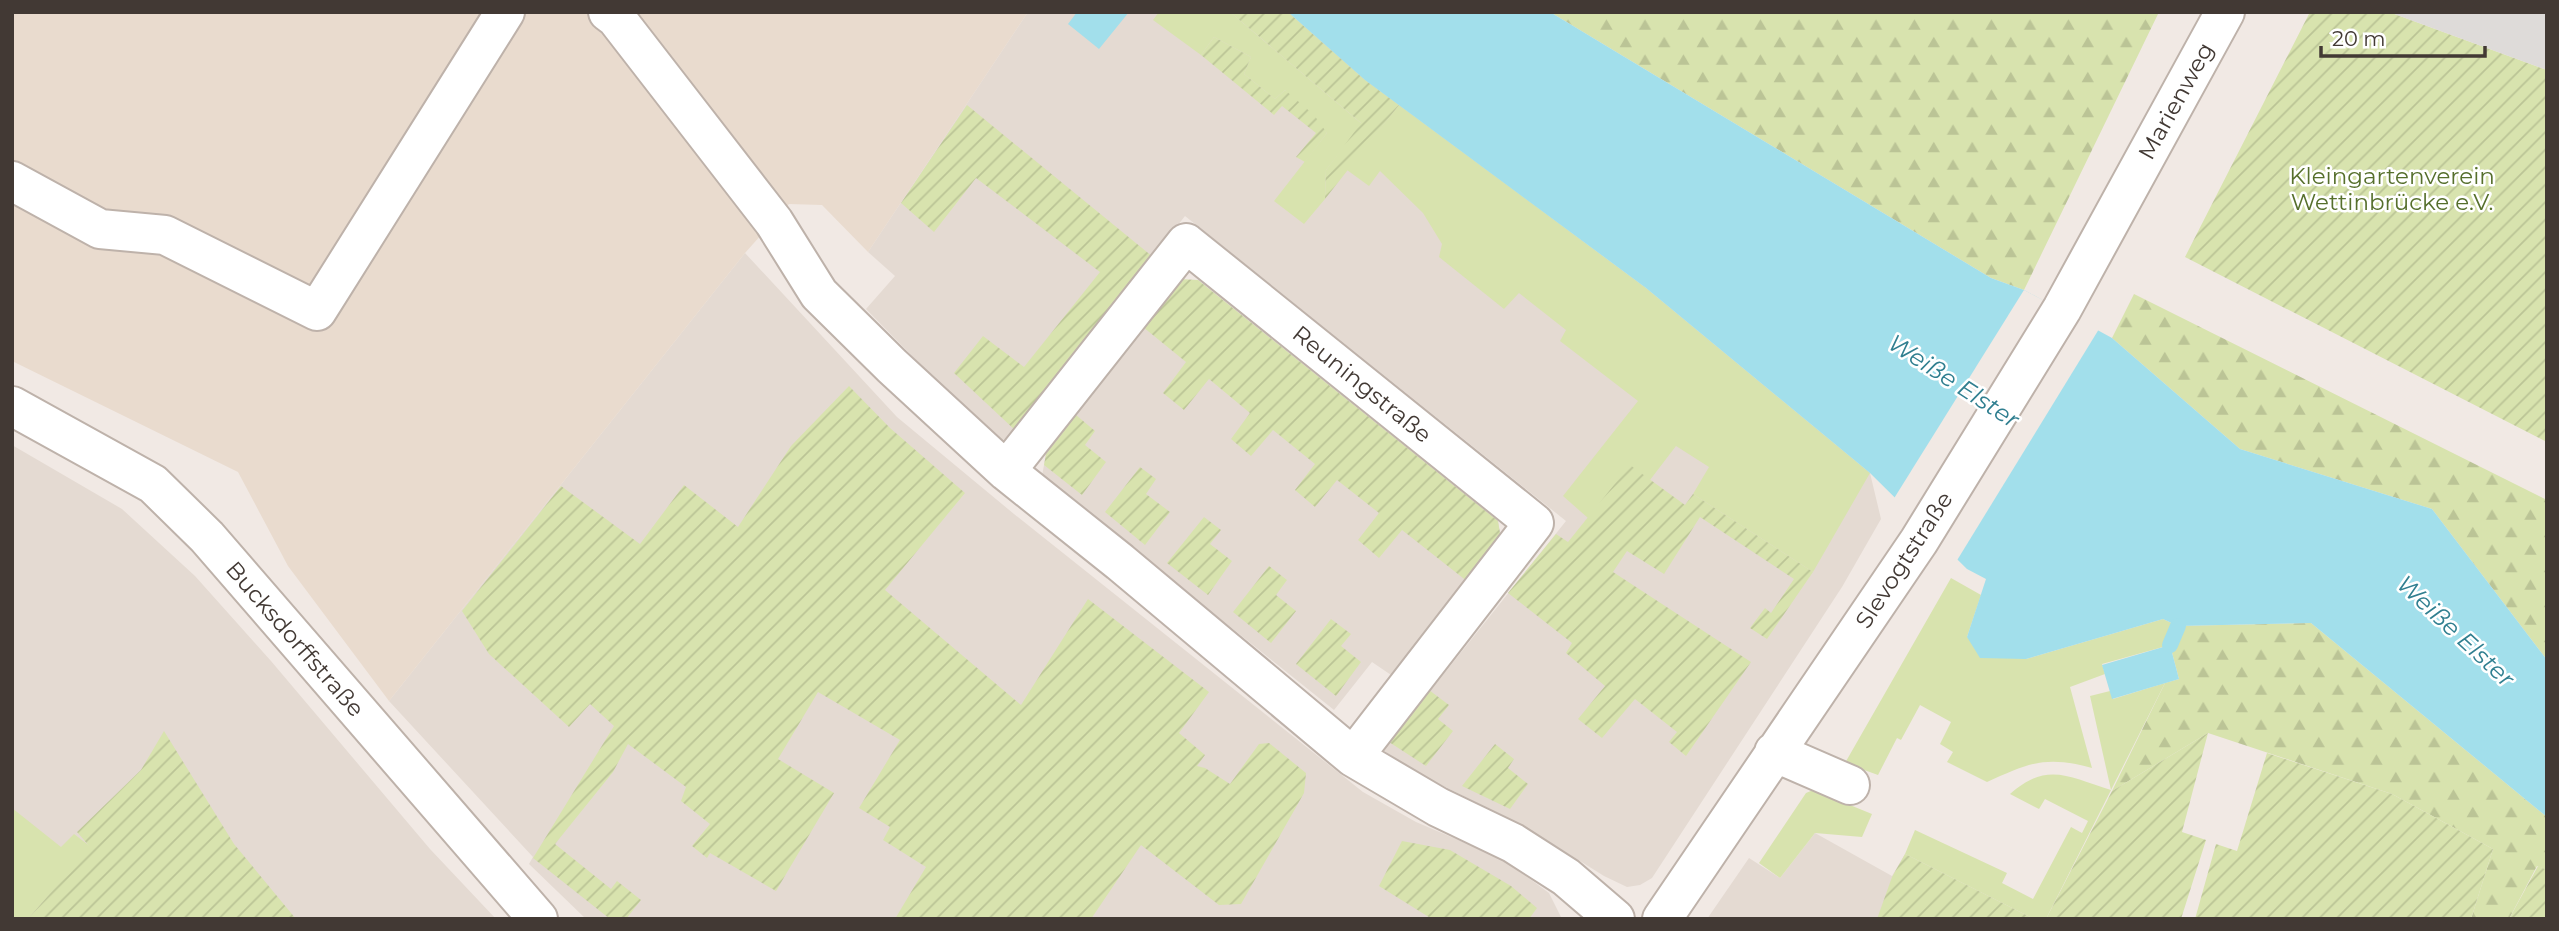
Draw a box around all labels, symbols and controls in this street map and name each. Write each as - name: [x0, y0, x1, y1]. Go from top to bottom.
- scale bar: [2321, 14, 2486, 58]
- text: 20 m: [2332, 26, 2386, 51]
- street label: Marienweg: [2132, 38, 2220, 164]
- park label: Kleingartenverein Wettinbrücke e.V.: [2289, 162, 2495, 216]
- street label: Reuningstraße: [1287, 319, 1437, 449]
- water label: Weiße Elster: [1883, 328, 2026, 435]
- street label: Slevogtstraße: [1849, 486, 1959, 634]
- street label: Bucksdorffstraße: [220, 556, 370, 722]
- water label: Weiße Elster: [2391, 569, 2522, 694]

